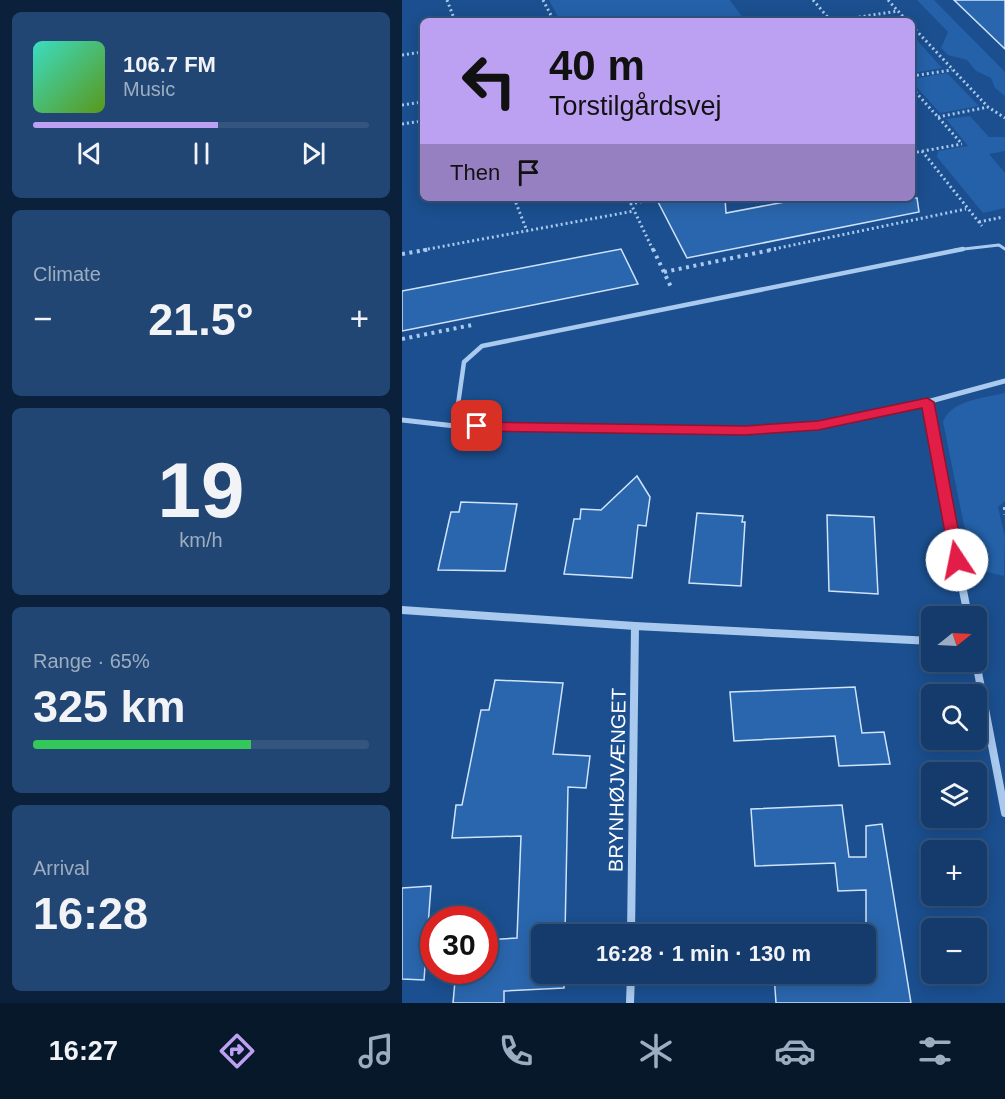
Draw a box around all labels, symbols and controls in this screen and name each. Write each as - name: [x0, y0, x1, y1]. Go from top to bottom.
- icon: left: [450, 42, 528, 120]
- text: 40 m: [549, 42, 645, 89]
- text: 106.7 FM: [123, 52, 216, 77]
- text: Music: [123, 78, 175, 100]
- text: Torstilgårdsvej: [549, 91, 722, 121]
- icon: previous: [73, 137, 106, 170]
- icon: pause: [185, 137, 218, 170]
- icon: next: [297, 137, 330, 170]
- icon: arrive: [512, 156, 545, 189]
- text: Then: [450, 160, 500, 185]
- text: Climate: [33, 263, 101, 285]
- text: 21.5°: [148, 294, 254, 345]
- text: −: [33, 300, 52, 337]
- text: +: [350, 300, 369, 337]
- pin: [451, 400, 502, 451]
- icon: arrive: [460, 409, 493, 442]
- text: 19: [158, 446, 244, 534]
- position arrow: [925, 528, 989, 592]
- text: km/h: [179, 529, 223, 551]
- north arrow: [921, 606, 987, 672]
- map controls: [921, 606, 987, 984]
- text: Range · 65%: [33, 650, 150, 672]
- text: 325 km: [33, 681, 186, 732]
- button: search: [921, 684, 987, 750]
- street label: BRYNHØJVÆNGET: [604, 688, 630, 872]
- button: layers: [921, 762, 987, 828]
- button: +: [921, 840, 987, 906]
- text: Arrival: [33, 857, 90, 879]
- text: 16:28: [33, 888, 148, 939]
- speed limit sign: 30: [420, 906, 498, 984]
- button: −: [921, 918, 987, 984]
- text: 16:28 · 1 min · 130 m: [596, 941, 811, 966]
- icon: directions: [216, 1030, 258, 1072]
- icon: music: [355, 1030, 397, 1072]
- icon: phone: [495, 1030, 537, 1072]
- icon: climate: [635, 1030, 677, 1072]
- icon: car: [774, 1030, 816, 1072]
- icon: filters: [914, 1030, 956, 1072]
- text: 16:27: [49, 1036, 118, 1066]

